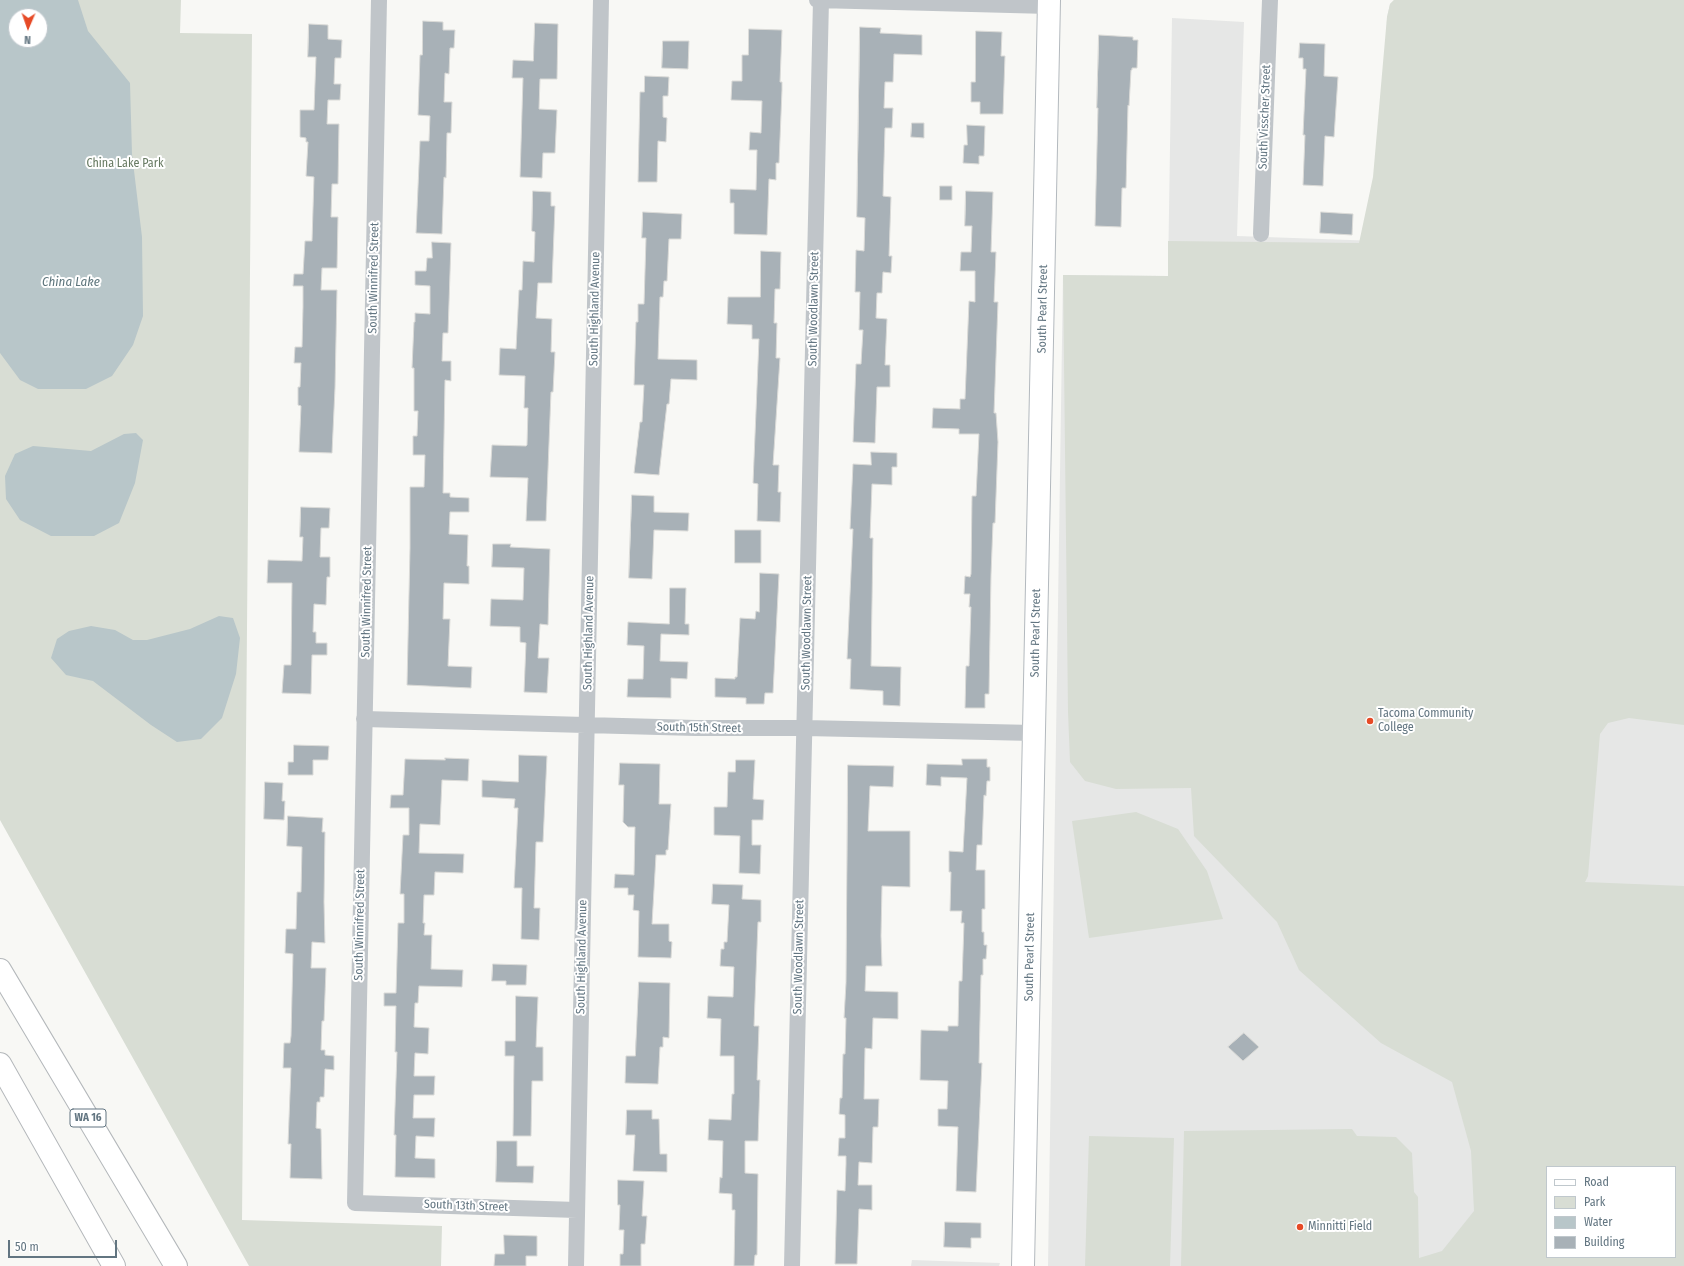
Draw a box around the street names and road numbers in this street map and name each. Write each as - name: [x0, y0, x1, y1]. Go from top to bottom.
- street label: South Visscher Street: [1256, 64, 1274, 170]
- street label: South Winnifred Street: [366, 222, 382, 334]
- street label: South Woodlawn Street: [806, 251, 822, 367]
- street label: South Highland Avenue: [587, 252, 603, 366]
- street label: South Pearl Street: [1035, 264, 1051, 354]
- street label: South Winnifred Street: [359, 546, 375, 658]
- street label: South Woodlawn Street: [799, 575, 815, 691]
- street label: South Highland Avenue: [581, 576, 597, 690]
- street label: South Pearl Street: [1028, 588, 1044, 678]
- street label: South 15th Street: [657, 720, 741, 736]
- street label: South Winnifred Street: [352, 869, 368, 981]
- street label: South Woodlawn Street: [791, 899, 807, 1015]
- street label: South Highland Avenue: [574, 900, 590, 1014]
- street label: South Pearl Street: [1022, 912, 1038, 1002]
- road number: WA 16: [70, 1109, 106, 1127]
- street label: South 13th Street: [424, 1197, 508, 1215]

